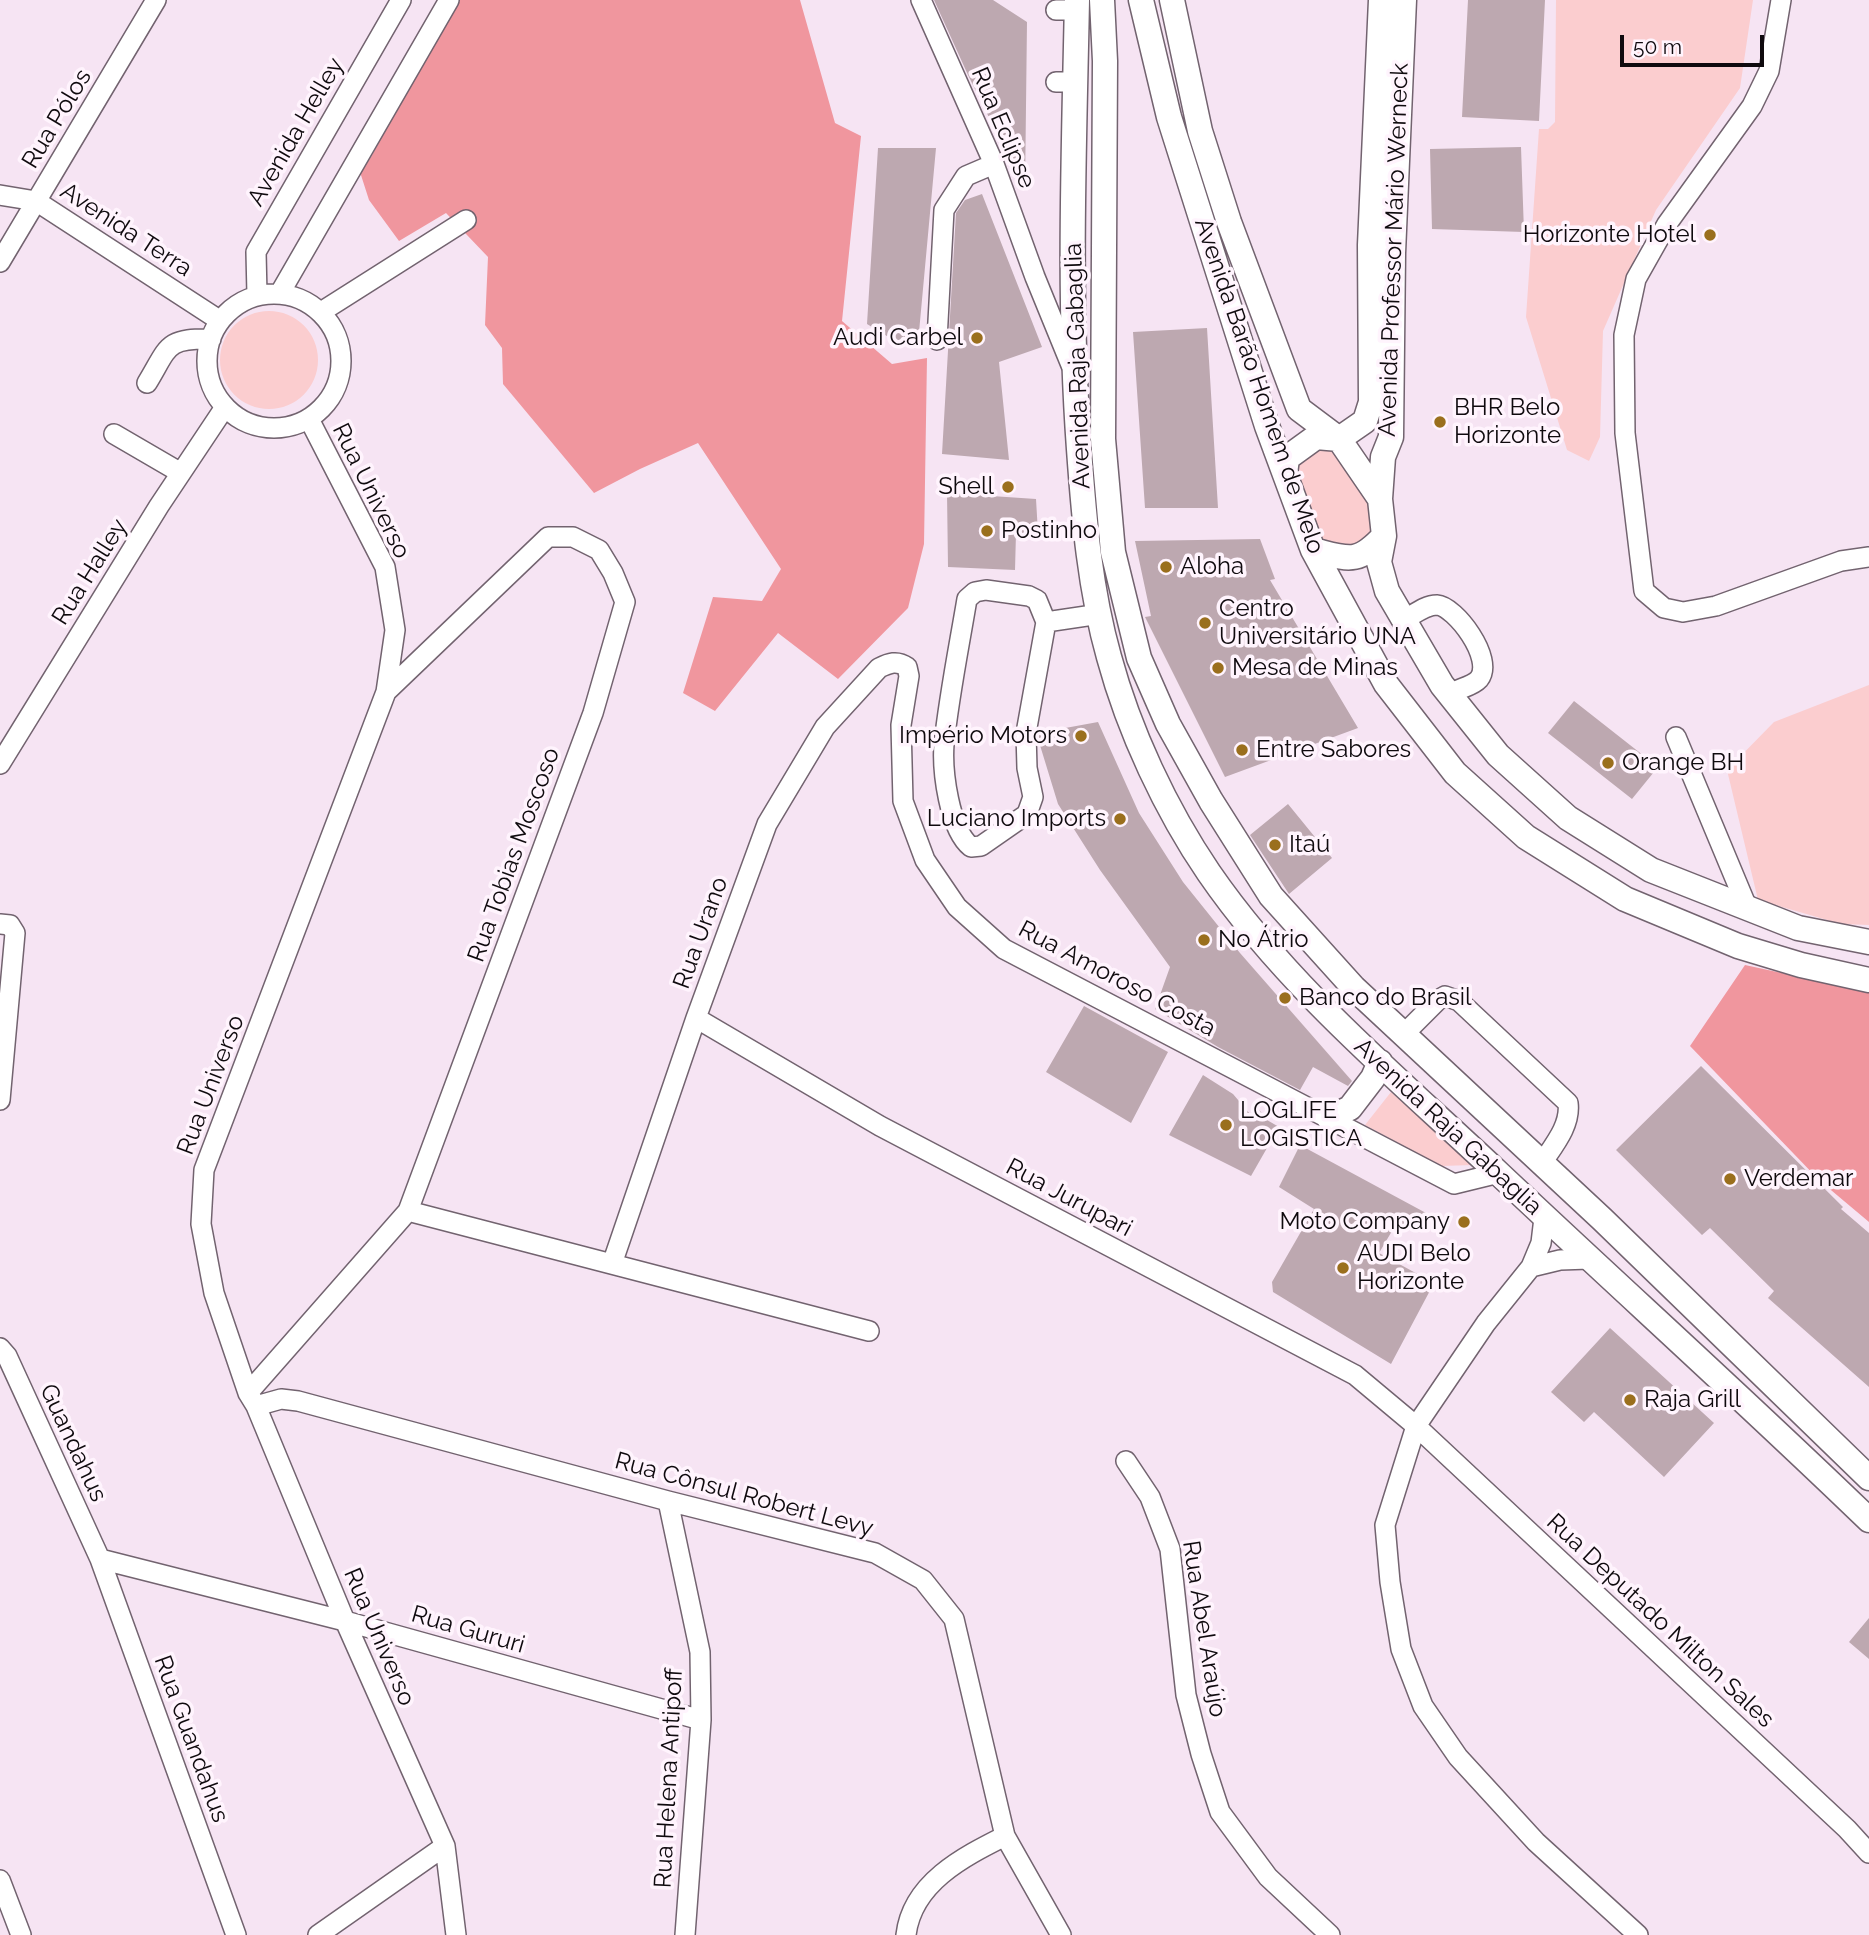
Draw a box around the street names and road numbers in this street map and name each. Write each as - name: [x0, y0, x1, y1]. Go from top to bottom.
- street label: Avenida Helley: [242, 53, 350, 211]
- street label: Rua Eclipse: [965, 63, 1041, 193]
- street label: Avenida Professor Mário Werneck: [1373, 63, 1415, 437]
- street label: Rua Pólos: [16, 64, 98, 174]
- street label: Avenida Terra: [55, 177, 197, 283]
- street label: Avenida Barão Homem de Melo: [1188, 214, 1330, 558]
- street label: Avenida Raja Gabaglia: [1059, 242, 1097, 490]
- street label: Rua Universo: [326, 419, 416, 563]
- street label: Rua Halley: [46, 514, 134, 630]
- street label: Rua Tobias Moscoso: [462, 744, 566, 966]
- street label: Rua Urano: [668, 873, 734, 993]
- street label: Rua Amoroso Costa: [1013, 915, 1221, 1043]
- street label: Rua Universo: [171, 1011, 251, 1159]
- street label: Avenida Raja Gabaglia: [1348, 1033, 1548, 1221]
- street label: Rua Jurupari: [1001, 1153, 1137, 1243]
- street label: Guandahus: [33, 1380, 113, 1506]
- street label: Rua Cônsul Robert Levy: [612, 1447, 876, 1543]
- street label: Rua Deputado Milton Sales: [1540, 1508, 1780, 1734]
- street label: Rua Abel Araújo: [1176, 1539, 1232, 1719]
- street label: Rua Universo: [337, 1564, 421, 1710]
- street label: Rua Gururi: [408, 1600, 528, 1660]
- street label: Rua Guandahus: [147, 1652, 235, 1826]
- street label: Rua Helena Antipoff: [649, 1667, 689, 1889]

